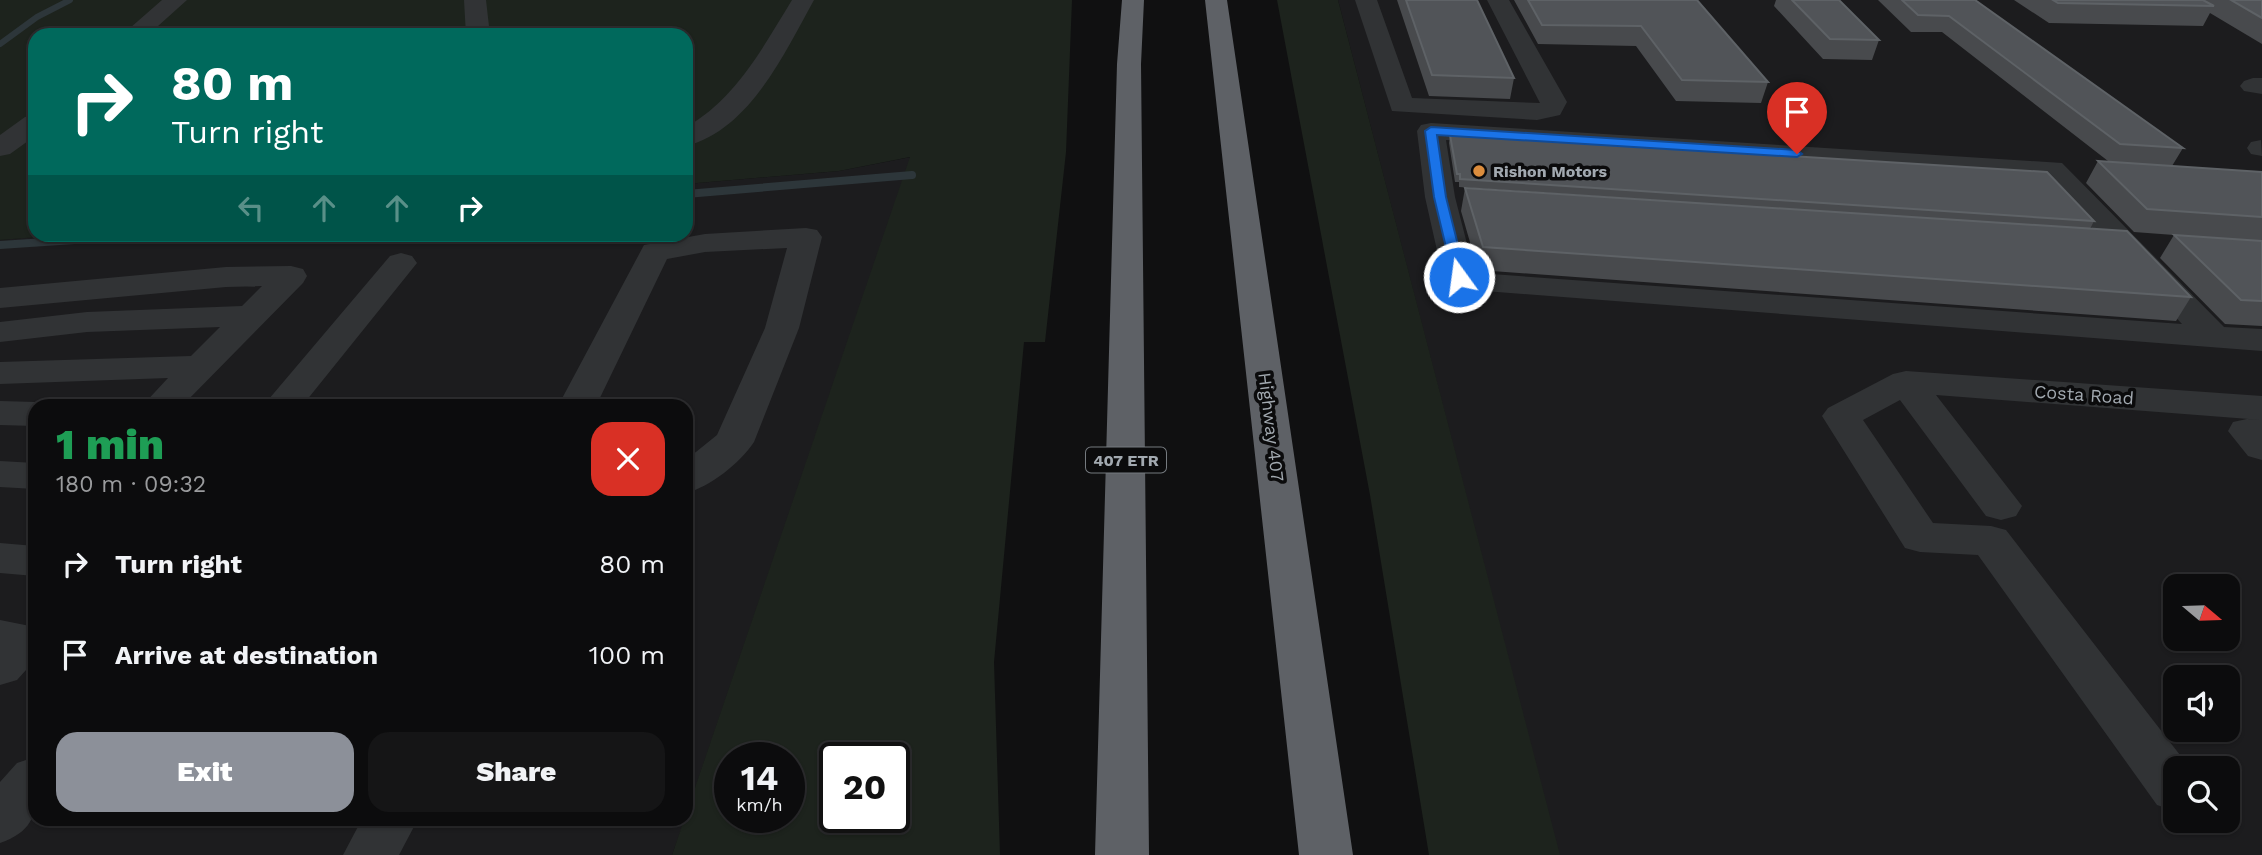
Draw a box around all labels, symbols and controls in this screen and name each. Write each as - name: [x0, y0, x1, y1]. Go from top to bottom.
- text: 80 m: [171, 54, 293, 112]
- icon: right: [56, 56, 147, 147]
- pin: [1767, 82, 1827, 154]
- icon: arrive: [1778, 93, 1816, 131]
- text: Turn right: [171, 113, 323, 151]
- place label: Rishon Motors: [1493, 162, 1608, 181]
- marker: Rishon Motors: [1471, 163, 1487, 179]
- icon: left: [232, 189, 270, 227]
- icon: ahead: [305, 189, 343, 227]
- icon: ahead: [378, 189, 416, 227]
- icon: right: [451, 189, 489, 227]
- position arrow: [1422, 240, 1496, 314]
- street label: Highway 407: [1254, 371, 1289, 483]
- street label: Costa Road: [2033, 381, 2135, 408]
- text: 1 min: [56, 420, 164, 469]
- button: close: [591, 422, 665, 496]
- road number: 407 ETR: [1086, 447, 1166, 472]
- text: 180 m · 09:32: [56, 471, 206, 498]
- icon: right: [56, 545, 94, 583]
- text: Turn right: [115, 549, 242, 579]
- text: 80 m: [599, 549, 665, 579]
- north arrow: [2163, 574, 2240, 651]
- map controls: [2163, 574, 2240, 833]
- icon: arrive: [56, 636, 94, 674]
- text: Arrive at destination: [115, 640, 378, 670]
- text: 100 m: [589, 640, 665, 670]
- button: sound: [2163, 665, 2240, 742]
- button: Exit: [56, 732, 354, 812]
- button: Share: [368, 732, 665, 812]
- speed limit sign: 20: [819, 742, 910, 833]
- button: search: [2163, 756, 2240, 833]
- text: 14: [741, 757, 778, 799]
- text: km/h: [736, 794, 783, 815]

